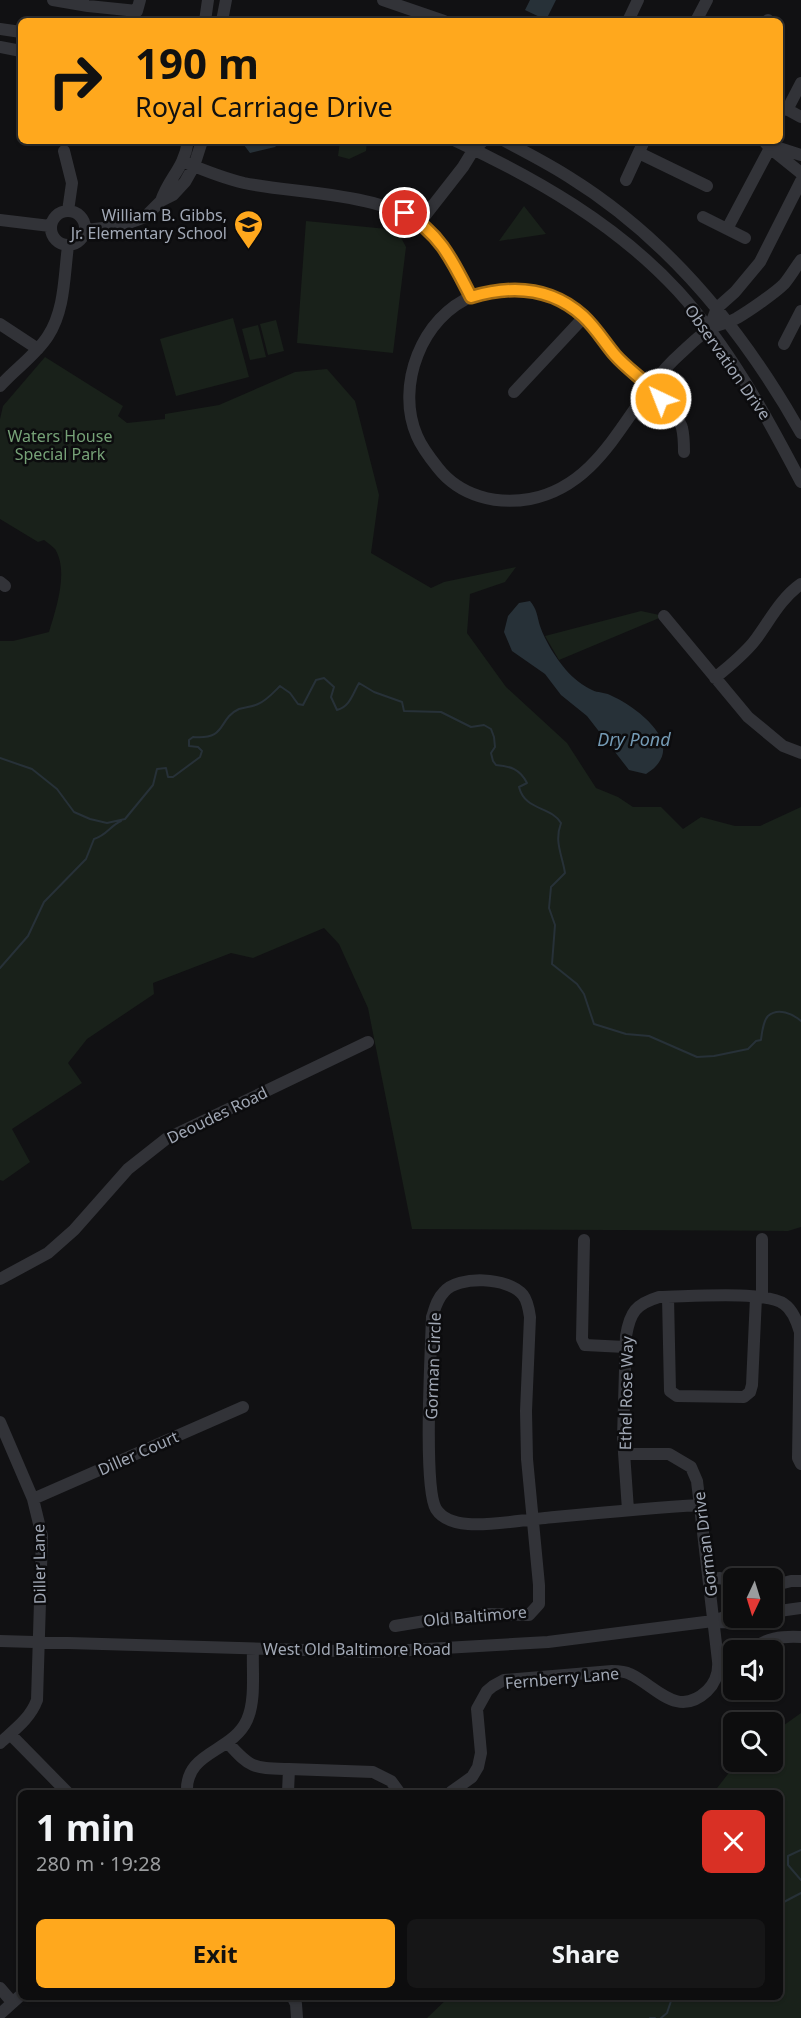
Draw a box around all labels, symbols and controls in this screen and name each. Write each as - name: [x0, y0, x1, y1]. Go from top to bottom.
- text: 190 m: [135, 34, 259, 91]
- icon: right: [36, 42, 114, 120]
- text: Royal Carriage Drive: [135, 88, 393, 125]
- pin: [379, 187, 430, 238]
- icon: arrive: [388, 196, 421, 229]
- place label: William B. Gibbs, Jr. Elementary School: [69, 204, 227, 244]
- school or university icon: William B. Gibbs, Jr. Elementary School: [232, 208, 264, 250]
- street label: Observation Drive: [680, 300, 776, 424]
- position arrow: [629, 367, 693, 431]
- park label: Waters House Special Park: [8, 425, 112, 465]
- water label: Dry Pond: [597, 727, 671, 751]
- street label: Deoudes Road: [163, 1081, 271, 1149]
- street label: Gorman Circle: [420, 1312, 446, 1420]
- street label: Ethel Rose Way: [614, 1335, 638, 1450]
- street label: Diller Court: [94, 1425, 182, 1481]
- street label: Gorman Drive: [688, 1490, 722, 1598]
- street label: Diller Lane: [27, 1524, 51, 1604]
- north arrow: [723, 1568, 783, 1628]
- map controls: [723, 1568, 783, 1772]
- street label: Old Baltimore: [422, 1601, 528, 1631]
- street label: West Old Baltimore Road: [263, 1638, 451, 1660]
- button: sound: [723, 1640, 783, 1700]
- street label: Fernberry Lane: [504, 1662, 620, 1694]
- button: search: [723, 1712, 783, 1772]
- text: 1 min: [36, 1803, 135, 1852]
- button: close: [702, 1810, 765, 1873]
- text: 280 m · 19:28: [36, 1850, 161, 1877]
- button: Exit: [36, 1919, 395, 1988]
- button: Share: [407, 1919, 765, 1988]

